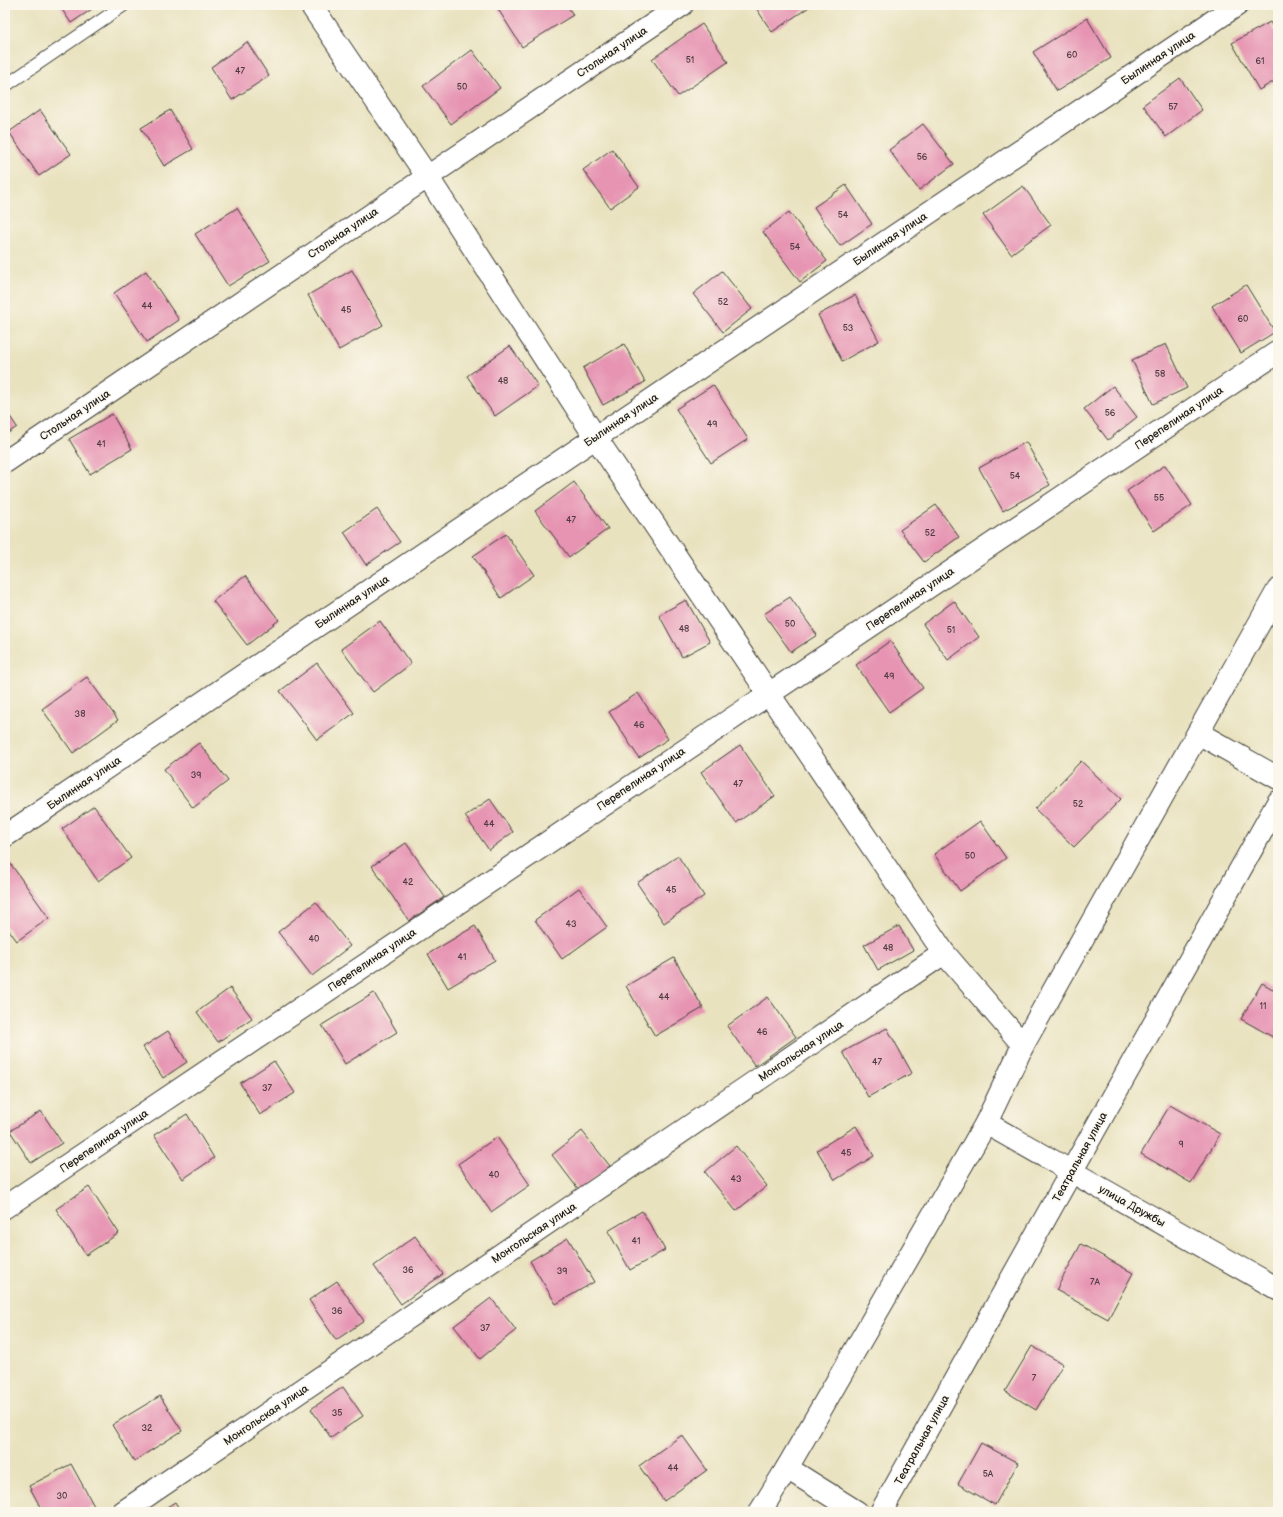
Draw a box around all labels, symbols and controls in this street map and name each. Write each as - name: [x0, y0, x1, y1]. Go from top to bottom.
- street label: Стольная улица: [574, 23, 650, 80]
- street label: Былинная улица: [1119, 28, 1198, 88]
- house number: 60: [1067, 50, 1077, 61]
- house number: 51: [686, 55, 694, 66]
- house number: 61: [1256, 56, 1264, 67]
- house number: 47: [235, 66, 246, 77]
- house number: 50: [457, 82, 467, 93]
- house number: 57: [1168, 102, 1178, 113]
- house number: 56: [917, 152, 928, 163]
- street label: Стольная улица: [305, 204, 381, 261]
- street label: Былинная улица: [851, 209, 930, 269]
- house number: 54: [838, 210, 849, 221]
- house number: 54: [790, 242, 801, 253]
- house number: 52: [718, 297, 729, 308]
- house number: 44: [142, 301, 153, 312]
- house number: 45: [341, 305, 351, 316]
- house number: 60: [1238, 314, 1248, 325]
- house number: 53: [843, 323, 854, 334]
- house number: 58: [1155, 369, 1165, 380]
- house number: 48: [498, 376, 508, 387]
- street label: Перепелиная улица: [1132, 383, 1226, 452]
- street label: Стольная улица: [37, 386, 113, 443]
- street label: Былинная улица: [582, 390, 661, 450]
- house number: 56: [1105, 408, 1116, 419]
- house number: 49: [707, 419, 717, 430]
- house number: 41: [97, 439, 105, 450]
- house number: 54: [1010, 471, 1021, 482]
- house number: 55: [1154, 493, 1164, 504]
- house number: 47: [566, 515, 577, 526]
- house number: 52: [925, 528, 936, 539]
- street label: Перепелиная улица: [863, 564, 957, 633]
- street label: Былинная улица: [313, 572, 392, 632]
- house number: 50: [785, 619, 795, 630]
- house number: 48: [679, 624, 689, 635]
- house number: 51: [947, 625, 955, 636]
- house number: 49: [884, 671, 894, 682]
- house number: 38: [75, 709, 85, 720]
- house number: 46: [634, 720, 645, 731]
- street label: Перепелиная улица: [594, 744, 688, 813]
- street label: Былинная улица: [45, 753, 124, 813]
- house number: 39: [191, 770, 201, 781]
- house number: 47: [733, 779, 744, 790]
- house number: 52: [1073, 799, 1084, 810]
- house number: 44: [484, 819, 495, 830]
- house number: 50: [965, 851, 975, 862]
- house number: 42: [403, 877, 414, 888]
- house number: 45: [666, 885, 676, 896]
- house number: 43: [565, 919, 577, 930]
- street label: Перепелиная улица: [325, 925, 419, 994]
- house number: 40: [309, 934, 319, 945]
- house number: 48: [883, 943, 893, 954]
- house number: 41: [458, 952, 466, 963]
- house number: 44: [659, 992, 670, 1003]
- house number: 11: [1260, 1001, 1266, 1012]
- street label: Монгольская улица: [756, 1017, 846, 1084]
- house number: 46: [757, 1027, 768, 1038]
- house number: 47: [872, 1057, 883, 1068]
- house number: 37: [262, 1083, 273, 1094]
- street label: Перепелиная улица: [57, 1106, 151, 1175]
- street label: Театральная улица: [1050, 1109, 1110, 1204]
- house number: 9: [1178, 1139, 1184, 1150]
- house number: 45: [841, 1148, 851, 1159]
- house number: 40: [489, 1170, 499, 1181]
- house number: 43: [730, 1174, 742, 1185]
- street label: улица Дружбы: [1096, 1182, 1168, 1230]
- street label: Монгольская улица: [489, 1199, 579, 1266]
- house number: 41: [632, 1236, 640, 1247]
- house number: 36: [402, 1265, 414, 1276]
- house number: 39: [557, 1266, 567, 1277]
- house number: 7А: [1090, 1277, 1100, 1288]
- house number: 36: [331, 1306, 343, 1317]
- house number: 37: [480, 1323, 491, 1334]
- house number: 7: [1032, 1373, 1037, 1384]
- street label: Монгольская улица: [221, 1381, 311, 1448]
- street label: Театральная улица: [892, 1392, 952, 1487]
- house number: 35: [332, 1408, 342, 1419]
- house number: 32: [142, 1423, 153, 1434]
- house number: 44: [668, 1463, 679, 1474]
- house number: 5А: [983, 1469, 994, 1480]
- house number: 30: [57, 1491, 67, 1502]

